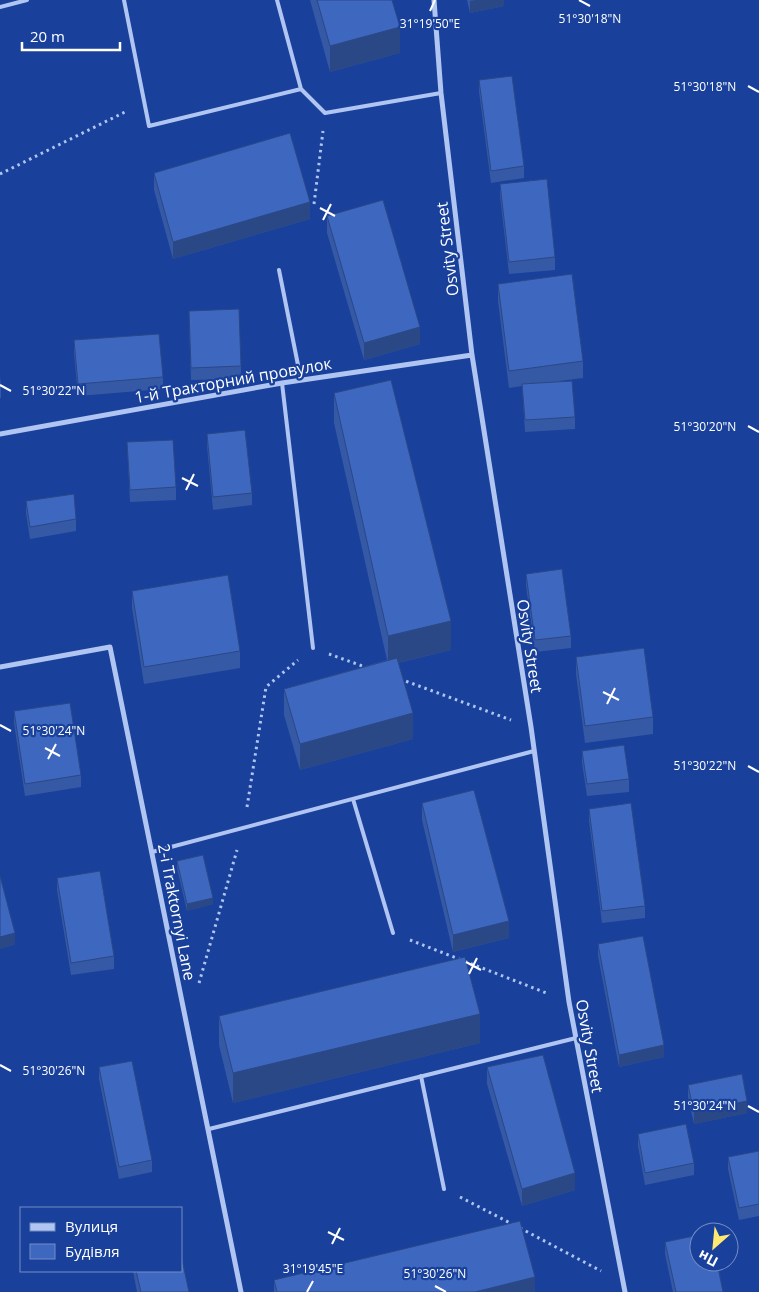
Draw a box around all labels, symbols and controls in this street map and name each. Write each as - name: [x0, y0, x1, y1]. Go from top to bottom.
- text: 51°30'18"N: [559, 10, 621, 27]
- text: 31°19'50"E: [400, 15, 460, 32]
- scale bar: [22, 20, 120, 52]
- text: 20 m: [30, 26, 65, 46]
- text: 51°30'18"N: [674, 78, 736, 95]
- street label: Osvity Street: [430, 200, 464, 297]
- street label: 1-й Тракторний провулок: [133, 352, 334, 408]
- text: 51°30'22"N: [23, 382, 85, 399]
- text: 51°30'20"N: [674, 418, 736, 435]
- street label: Osvity Street: [512, 598, 548, 695]
- text: 51°30'24"N: [23, 722, 85, 739]
- text: 51°30'22"N: [674, 757, 736, 774]
- street label: 2-i Traktornyi Lane: [153, 842, 201, 982]
- street label: Osvity Street: [571, 997, 609, 1095]
- text: 51°30'26"N: [23, 1062, 85, 1079]
- text: 51°30'24"N: [674, 1097, 736, 1114]
- legend: [20, 1207, 182, 1272]
- text: Вулиця: [65, 1216, 118, 1236]
- north arrow: [689, 1222, 739, 1272]
- text: Будівля: [65, 1241, 120, 1261]
- text: Пн: [695, 1246, 721, 1272]
- text: 31°19'45"E: [283, 1260, 343, 1277]
- text: 51°30'26"N: [404, 1265, 466, 1282]

